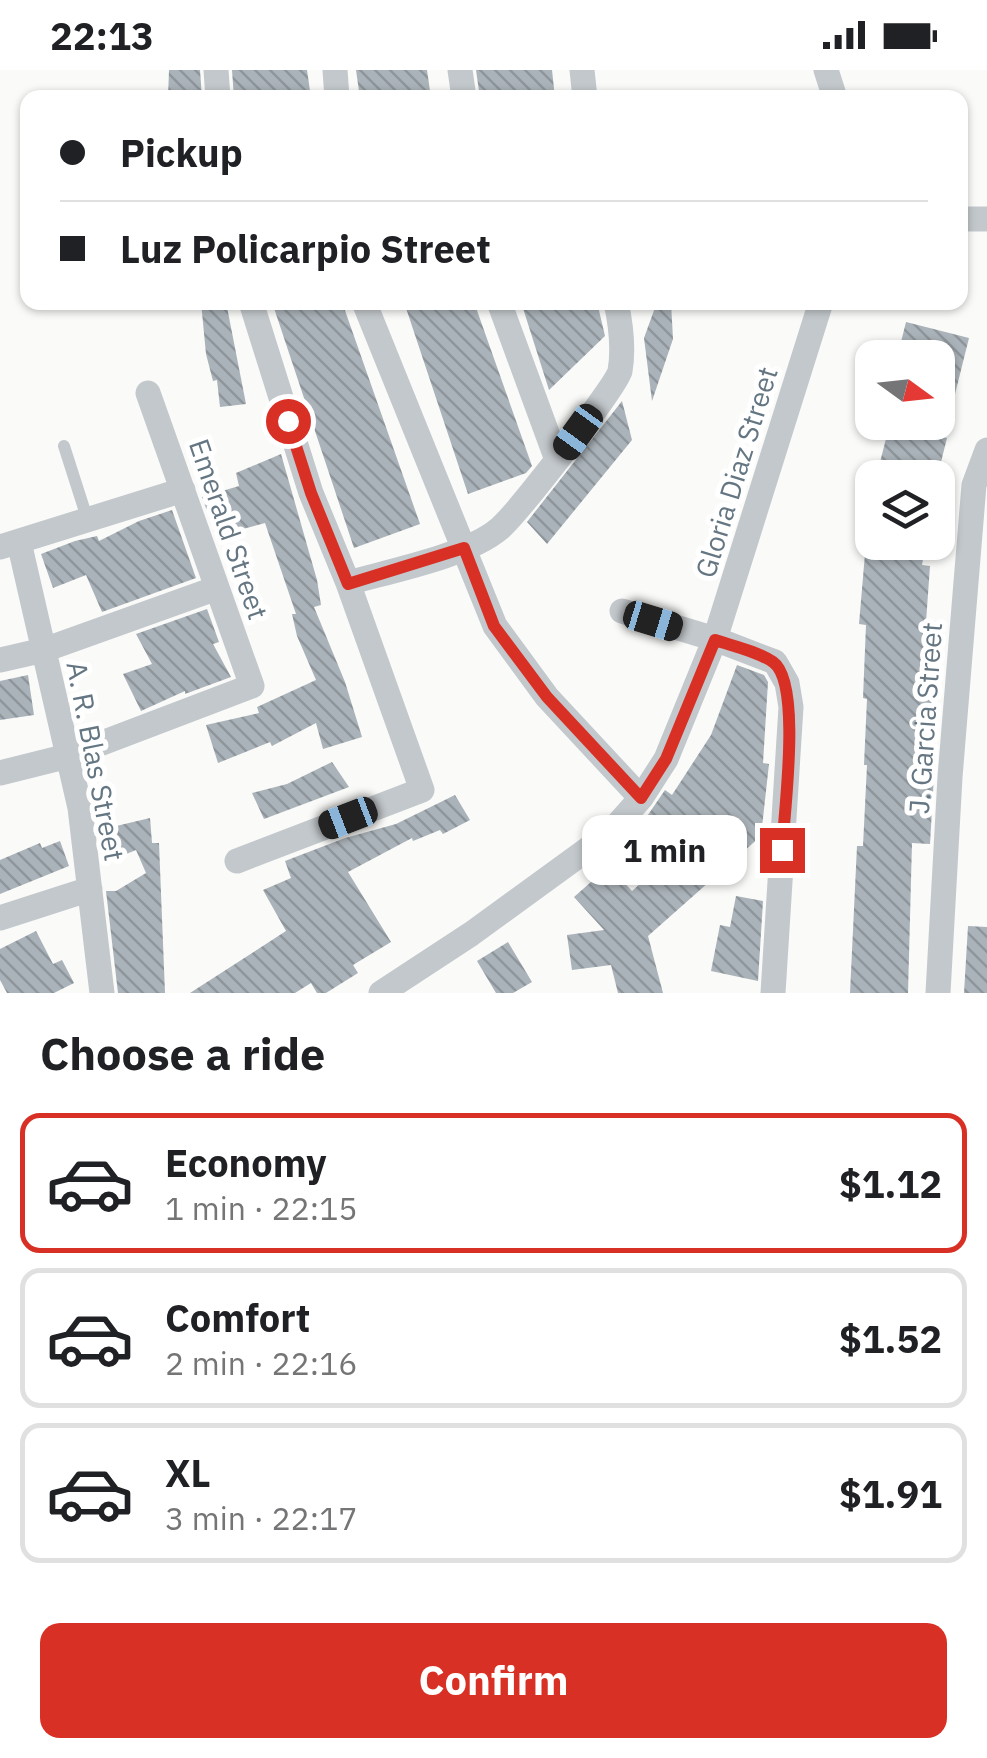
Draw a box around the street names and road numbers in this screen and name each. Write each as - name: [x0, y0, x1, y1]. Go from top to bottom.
- street label: Gloria Diaz Street: [686, 362, 786, 582]
- street label: Emerald Street: [181, 434, 277, 624]
- street label: J. Garcia Street: [900, 621, 950, 815]
- street label: A. R. Blas Street: [59, 658, 133, 864]

